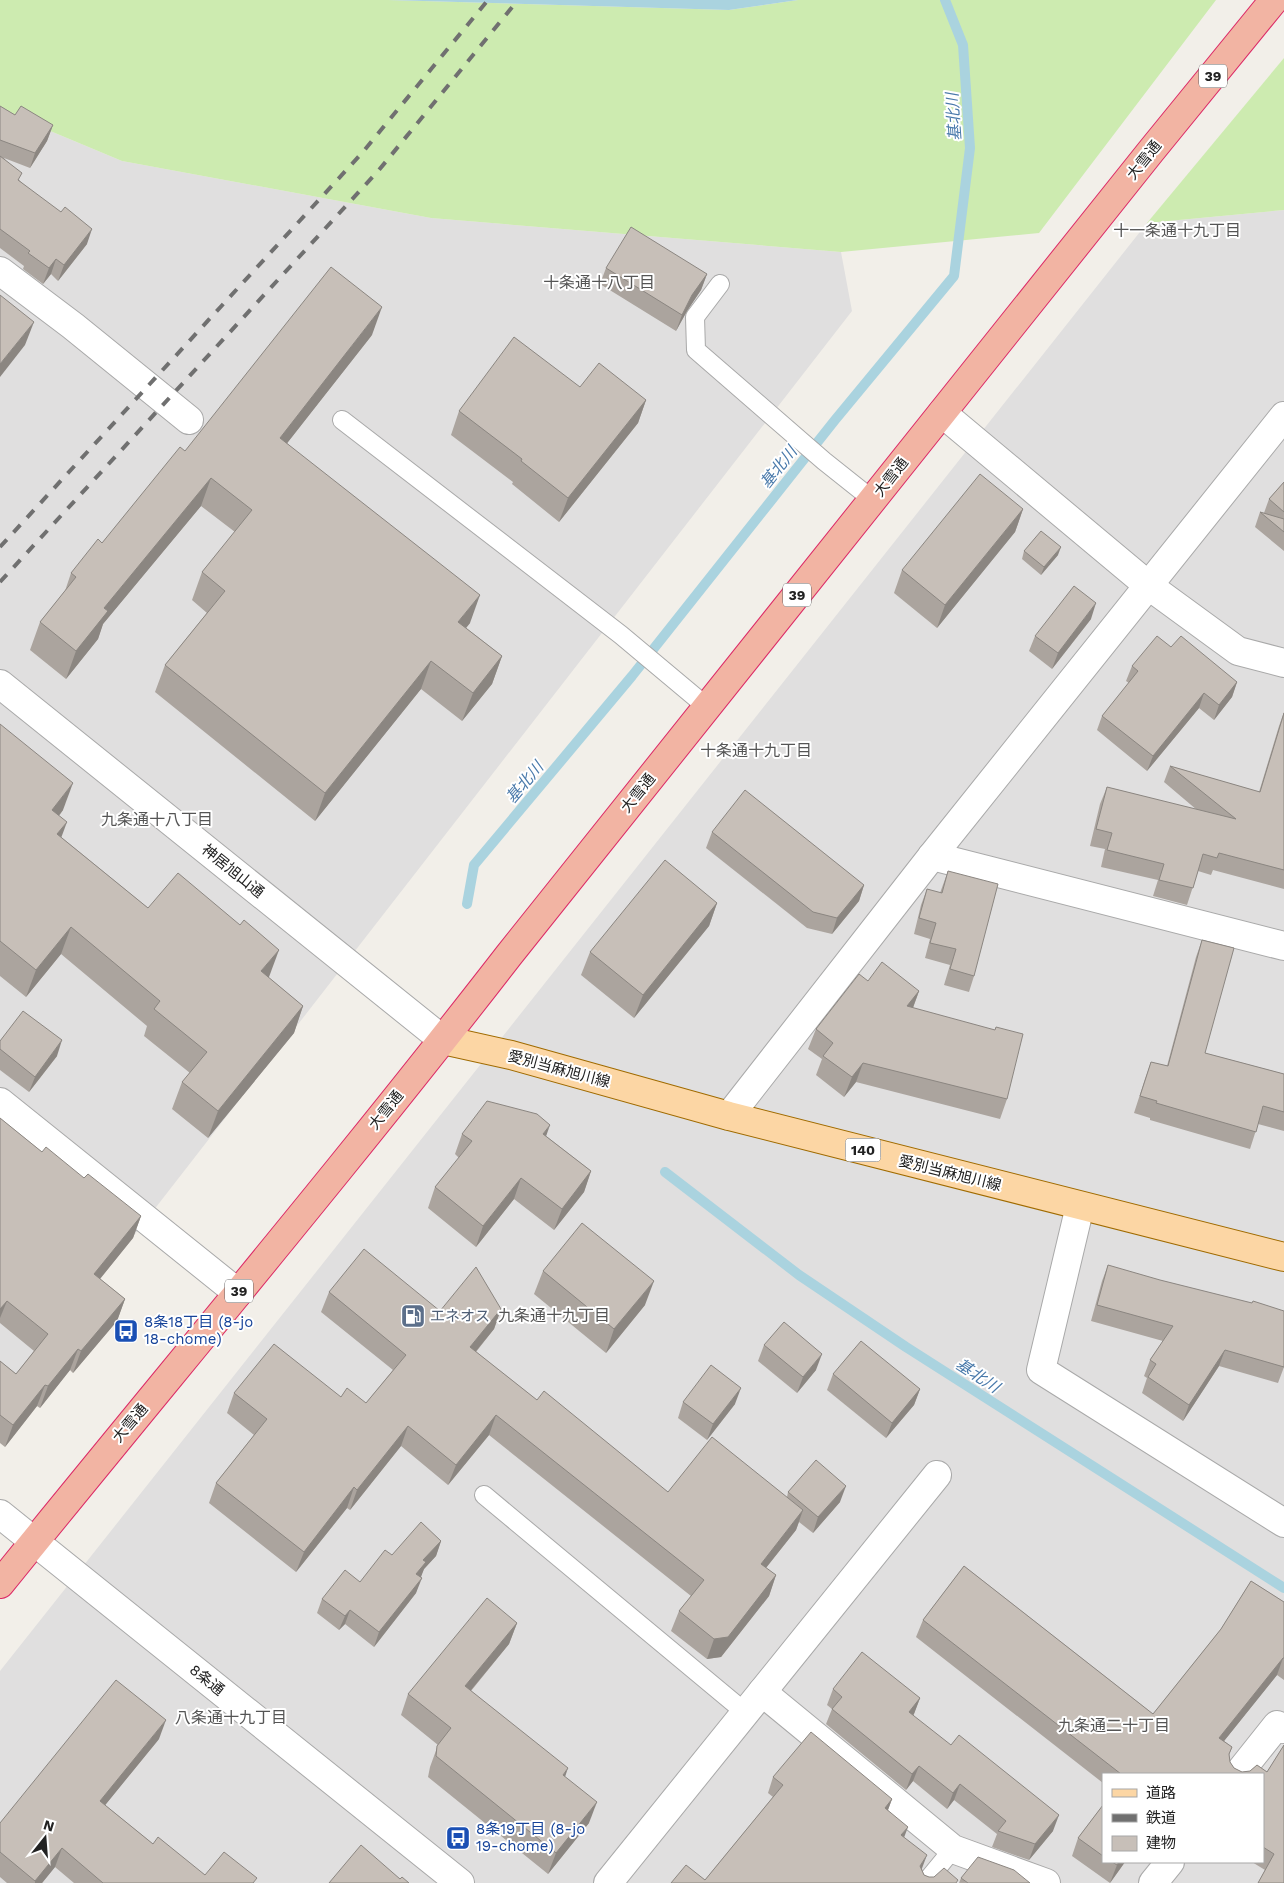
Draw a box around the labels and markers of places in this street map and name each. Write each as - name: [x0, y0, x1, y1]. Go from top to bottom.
- fuel station icon: エネオス: [400, 1303, 426, 1329]
- place label: エネオス: [430, 1307, 490, 1325]
- place label: 8条18丁目 (8-jo 18-chome): [144, 1313, 253, 1348]
- bus stop icon: 8条18丁目 (8-jo 18-chome): [113, 1318, 139, 1344]
- place label: 8条19丁目 (8-jo 19-chome): [476, 1820, 585, 1855]
- bus stop icon: 8条19丁目 (8-jo 19-chome): [445, 1825, 471, 1851]

